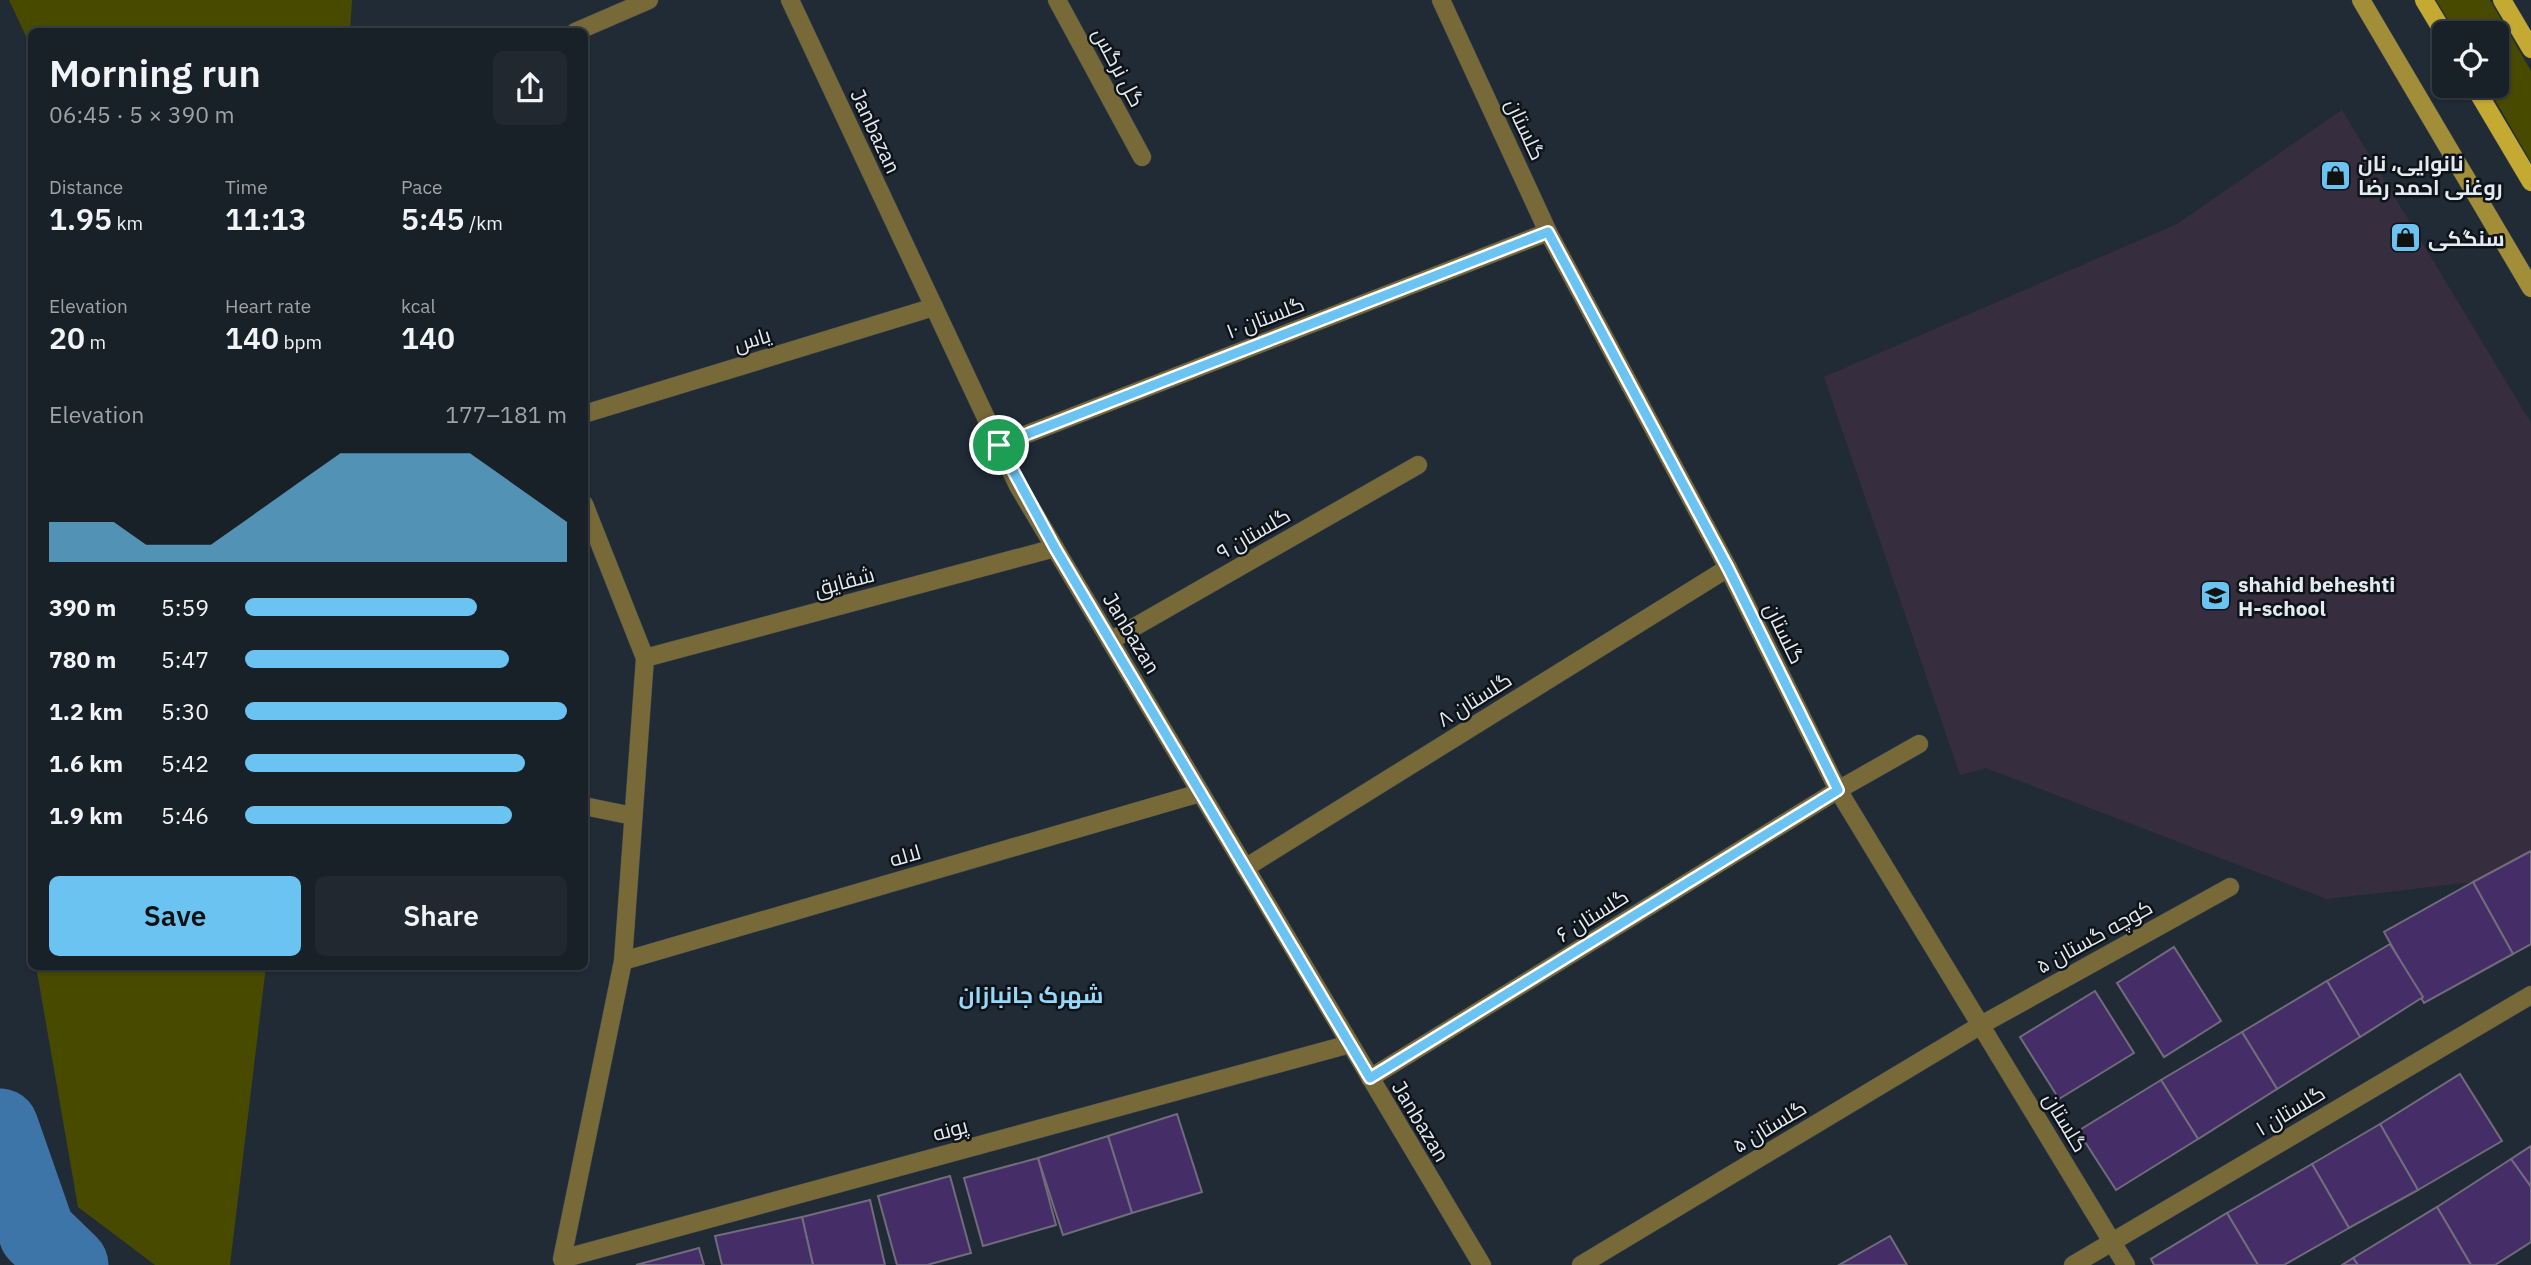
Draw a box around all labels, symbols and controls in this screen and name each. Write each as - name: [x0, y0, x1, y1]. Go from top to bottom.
- map controls: [2432, 21, 2509, 98]
- button: locate: [2432, 21, 2509, 98]
- street label: گل نرگس: [1086, 22, 1152, 112]
- text: Morning run: [49, 48, 261, 97]
- button: share: [493, 51, 567, 125]
- street label: Janbazan: [844, 84, 908, 178]
- street label: گلستان: [1500, 94, 1552, 164]
- text: 06:45 · 5 × 390 m: [49, 99, 235, 129]
- place label: نانوایی، نان روغنی احمد رضا: [2358, 149, 2502, 201]
- shop icon: نانوایی، نان روغنی احمد رضا: [2318, 158, 2352, 192]
- text: Distance: [49, 175, 123, 199]
- text: Time: [225, 175, 268, 199]
- text: Pace: [401, 175, 442, 199]
- text: 1.95: [49, 199, 112, 238]
- text: 11:13: [225, 199, 307, 238]
- text: 5:45: [401, 199, 465, 238]
- text: km: [112, 211, 143, 235]
- text: /km: [465, 211, 503, 235]
- shop icon: سنگکی: [2388, 221, 2422, 255]
- place label: سنگکی: [2428, 224, 2505, 252]
- street label: گلستان ۱۰: [1222, 289, 1308, 345]
- text: Elevation: [49, 294, 128, 318]
- text: Heart rate: [225, 294, 311, 318]
- text: kcal: [401, 294, 436, 318]
- text: 20: [49, 318, 85, 357]
- text: 140: [225, 318, 279, 357]
- text: 140: [401, 318, 455, 357]
- street label: یاس: [730, 320, 774, 358]
- text: m: [85, 330, 106, 354]
- text: bpm: [279, 330, 322, 354]
- text: Elevation: [49, 399, 144, 429]
- text: 177–181 m: [445, 399, 567, 429]
- pin: [969, 415, 1029, 475]
- icon: arrive: [980, 426, 1018, 464]
- street label: گلستان ۹: [1211, 501, 1295, 565]
- street label: شقایق: [811, 560, 877, 602]
- place label: shahid beheshti H-school: [2238, 570, 2395, 622]
- school or university icon: shahid beheshti H-school: [2198, 579, 2232, 613]
- street label: Janbazan: [1097, 587, 1167, 679]
- text: 390 m: [49, 592, 116, 622]
- text: 5:59: [161, 592, 209, 622]
- street label: گلستان: [1758, 598, 1812, 668]
- text: 780 m: [49, 644, 116, 674]
- text: 5:47: [161, 644, 209, 674]
- street label: گلستان ۸: [1431, 665, 1517, 733]
- text: 1.2 km: [49, 696, 123, 726]
- text: 5:30: [161, 696, 209, 726]
- text: 1.6 km: [49, 748, 123, 778]
- text: 5:42: [161, 748, 209, 778]
- text: 1.9 km: [49, 800, 123, 830]
- text: 5:46: [161, 800, 209, 830]
- street label: لاله: [886, 837, 924, 873]
- button: Save: [49, 876, 301, 956]
- button: Share: [315, 876, 567, 956]
- street label: گلستان ۶: [1551, 882, 1633, 948]
- street label: کوچه گستان ۵: [2031, 892, 2158, 980]
- district label: شهرک جانبازان: [959, 979, 1103, 1009]
- street label: Janbazan: [1386, 1075, 1456, 1167]
- street label: گلستان ۱: [2250, 1078, 2330, 1142]
- street label: گلستان: [2037, 1087, 2095, 1157]
- street label: گلستان ۵: [1727, 1093, 1811, 1159]
- street label: پونه: [929, 1111, 971, 1148]

